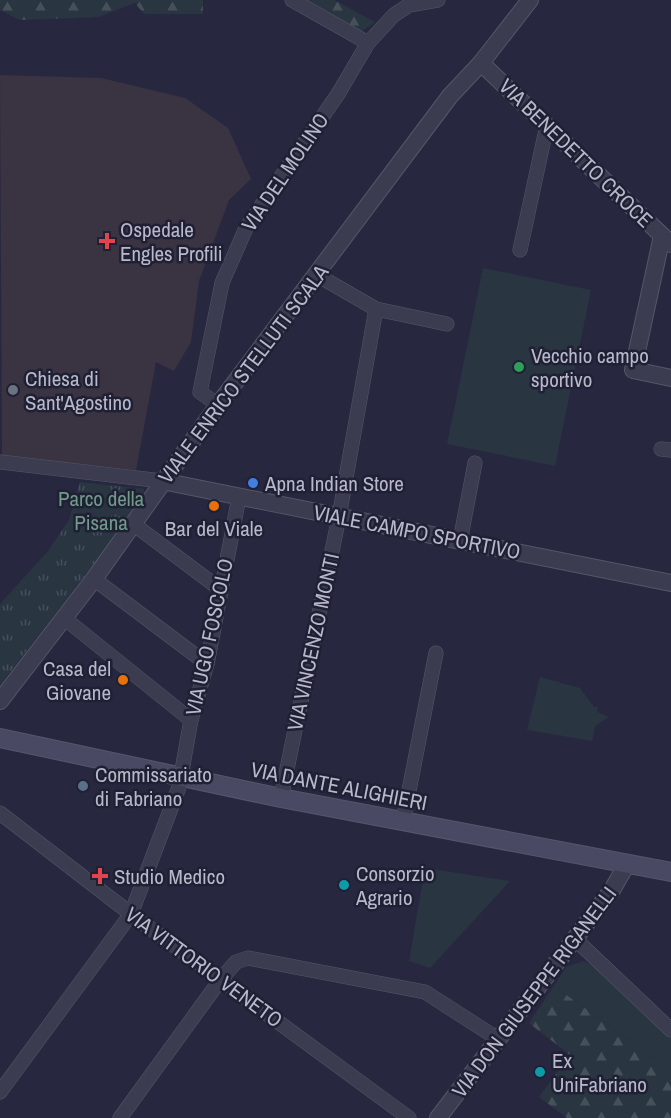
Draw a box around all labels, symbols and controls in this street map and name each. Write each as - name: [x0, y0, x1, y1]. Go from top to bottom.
- street label: VIA BENEDETTO CROCE: [493, 72, 659, 234]
- street label: VIA DEL MOLINO: [235, 107, 335, 237]
- place label: Ospedale Engles Profili: [120, 215, 222, 268]
- marker: Ospedale Engles Profili: [98, 232, 116, 250]
- street label: VIALE ENRICO STELLUTI SCALA: [151, 258, 335, 489]
- place label: Vecchio campo sportivo: [531, 341, 649, 394]
- marker: Vecchio campo sportivo: [512, 360, 526, 374]
- place label: Chiesa di Sant'Agostino: [25, 364, 132, 417]
- marker: Chiesa di Sant'Agostino: [6, 383, 20, 397]
- place label: Apna Indian Store: [264, 469, 404, 498]
- marker: Apna Indian Store: [246, 476, 260, 490]
- park label: Parco della Pisana: [58, 484, 144, 537]
- street label: VIALE CAMPO SPORTIVO: [311, 498, 523, 566]
- marker: Bar del Viale: [207, 499, 221, 513]
- place label: Bar del Viale: [165, 514, 263, 543]
- street label: VIA VINCENZO MONTI: [280, 551, 346, 733]
- street label: VIA UGO FOSCOLO: [178, 556, 240, 718]
- place label: Casa del Giovane: [43, 654, 111, 707]
- marker: Casa del Giovane: [116, 673, 130, 687]
- street label: VIA DANTE ALIGHIERI: [248, 755, 430, 817]
- place label: Commissariato di Fabriano: [95, 760, 212, 813]
- marker: Commissariato di Fabriano: [76, 779, 90, 793]
- place label: Consorzio Agrario: [355, 859, 434, 912]
- place label: Studio Medico: [114, 862, 225, 891]
- marker: Studio Medico: [91, 867, 109, 885]
- marker: Consorzio Agrario: [337, 878, 351, 892]
- street label: VIA DON GIUSEPPE RIGANELLI: [445, 880, 623, 1104]
- street label: VIA VITTORIO VENETO: [119, 900, 289, 1034]
- place label: Ex UniFabriano: [552, 1046, 647, 1099]
- marker: Ex UniFabriano: [533, 1065, 547, 1079]

